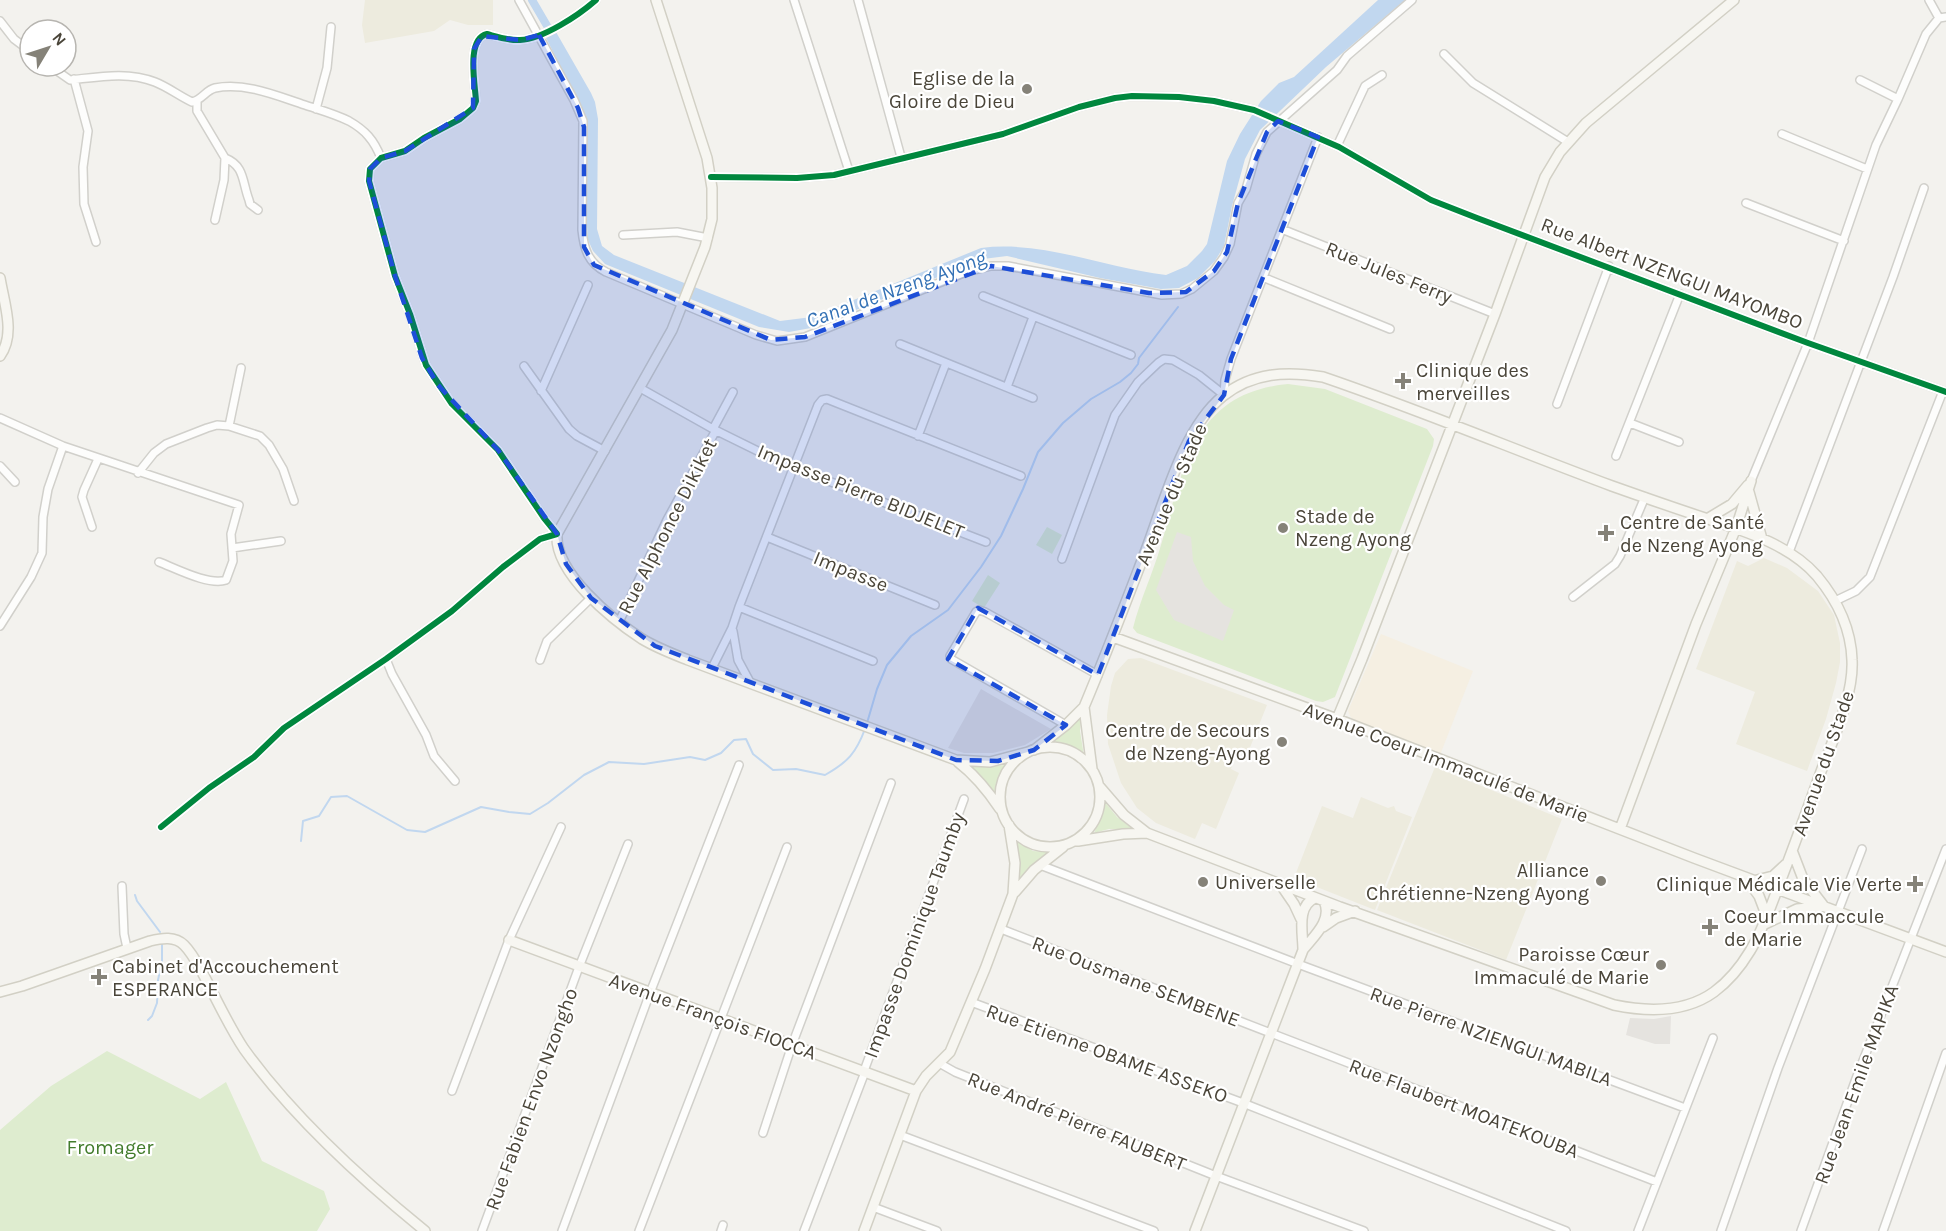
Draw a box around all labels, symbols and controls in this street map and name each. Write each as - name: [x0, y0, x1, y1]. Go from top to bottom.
- north arrow: [18, 18, 78, 78]
- text: N: [48, 28, 70, 49]
- place label: Eglise de la Gloire de Dieu: [889, 67, 1015, 113]
- marker: Eglise de la Gloire de Dieu: [1020, 82, 1034, 96]
- street label: Rue Albert NZENGUI MAYOMBO: [1538, 213, 1806, 334]
- street label: Rue Jules Ferry: [1322, 237, 1456, 308]
- water label: Canal de Nzeng Ayong: [803, 245, 990, 333]
- place label: Clinique des merveilles: [1416, 359, 1529, 405]
- marker: Clinique des merveilles: [1394, 372, 1412, 390]
- street label: Avenue du Stade: [1131, 420, 1212, 569]
- street label: Rue Alphonce Dikiket: [613, 434, 722, 618]
- street label: Impasse Pierre BIDJELET: [754, 439, 968, 544]
- place label: Stade de Nzeng Ayong: [1295, 505, 1411, 551]
- place label: Centre de Santé de Nzeng Ayong: [1620, 511, 1764, 557]
- marker: Stade de Nzeng Ayong: [1276, 521, 1290, 535]
- marker: Centre de Santé de Nzeng Ayong: [1597, 524, 1615, 542]
- street label: Impasse: [810, 546, 891, 597]
- street label: Avenue du Stade: [1788, 688, 1859, 839]
- street label: Avenue Coeur Immaculé de Marie: [1300, 697, 1592, 828]
- place label: Centre de Secours de Nzeng-Ayong: [1105, 719, 1270, 765]
- marker: Centre de Secours de Nzeng-Ayong: [1275, 735, 1289, 749]
- street label: Impasse Dominique Taumby: [859, 809, 970, 1061]
- place label: Alliance Chrétienne-Nzeng Ayong: [1366, 859, 1589, 905]
- place label: Universelle: [1215, 871, 1316, 894]
- place label: Clinique Médicale Vie Verte: [1656, 873, 1902, 896]
- marker: Alliance Chrétienne-Nzeng Ayong: [1594, 874, 1608, 888]
- marker: Universelle: [1196, 875, 1210, 889]
- marker: Clinique Médicale Vie Verte: [1906, 875, 1924, 893]
- place label: Coeur Immaccule de Marie: [1724, 905, 1884, 951]
- marker: Coeur Immaccule de Marie: [1701, 918, 1719, 936]
- street label: Rue Ousmane SEMBENE: [1029, 931, 1243, 1032]
- place label: Paroisse Cœur Immaculé de Marie: [1474, 943, 1650, 989]
- place label: Cabinet d'Accouchement ESPERANCE: [112, 955, 339, 1001]
- marker: Paroisse Cœur Immaculé de Marie: [1654, 958, 1668, 972]
- marker: Cabinet d'Accouchement ESPERANCE: [90, 968, 108, 986]
- street label: Avenue François FIOCCA: [606, 968, 820, 1065]
- street label: Rue Jean Emile MAPIKA: [1810, 981, 1903, 1187]
- street label: Rue Pierre NZIENGUI MABILA: [1367, 982, 1615, 1091]
- street label: Rue Fabien Envo Nzongho: [481, 985, 582, 1213]
- street label: Rue Etienne OBAME ASSEKO: [983, 999, 1231, 1108]
- street label: Rue Flaubert MOATEKOUBA: [1346, 1054, 1582, 1163]
- street label: Rue André Pierre FAUBERT: [964, 1067, 1189, 1176]
- park label: Fromager: [66, 1136, 154, 1159]

